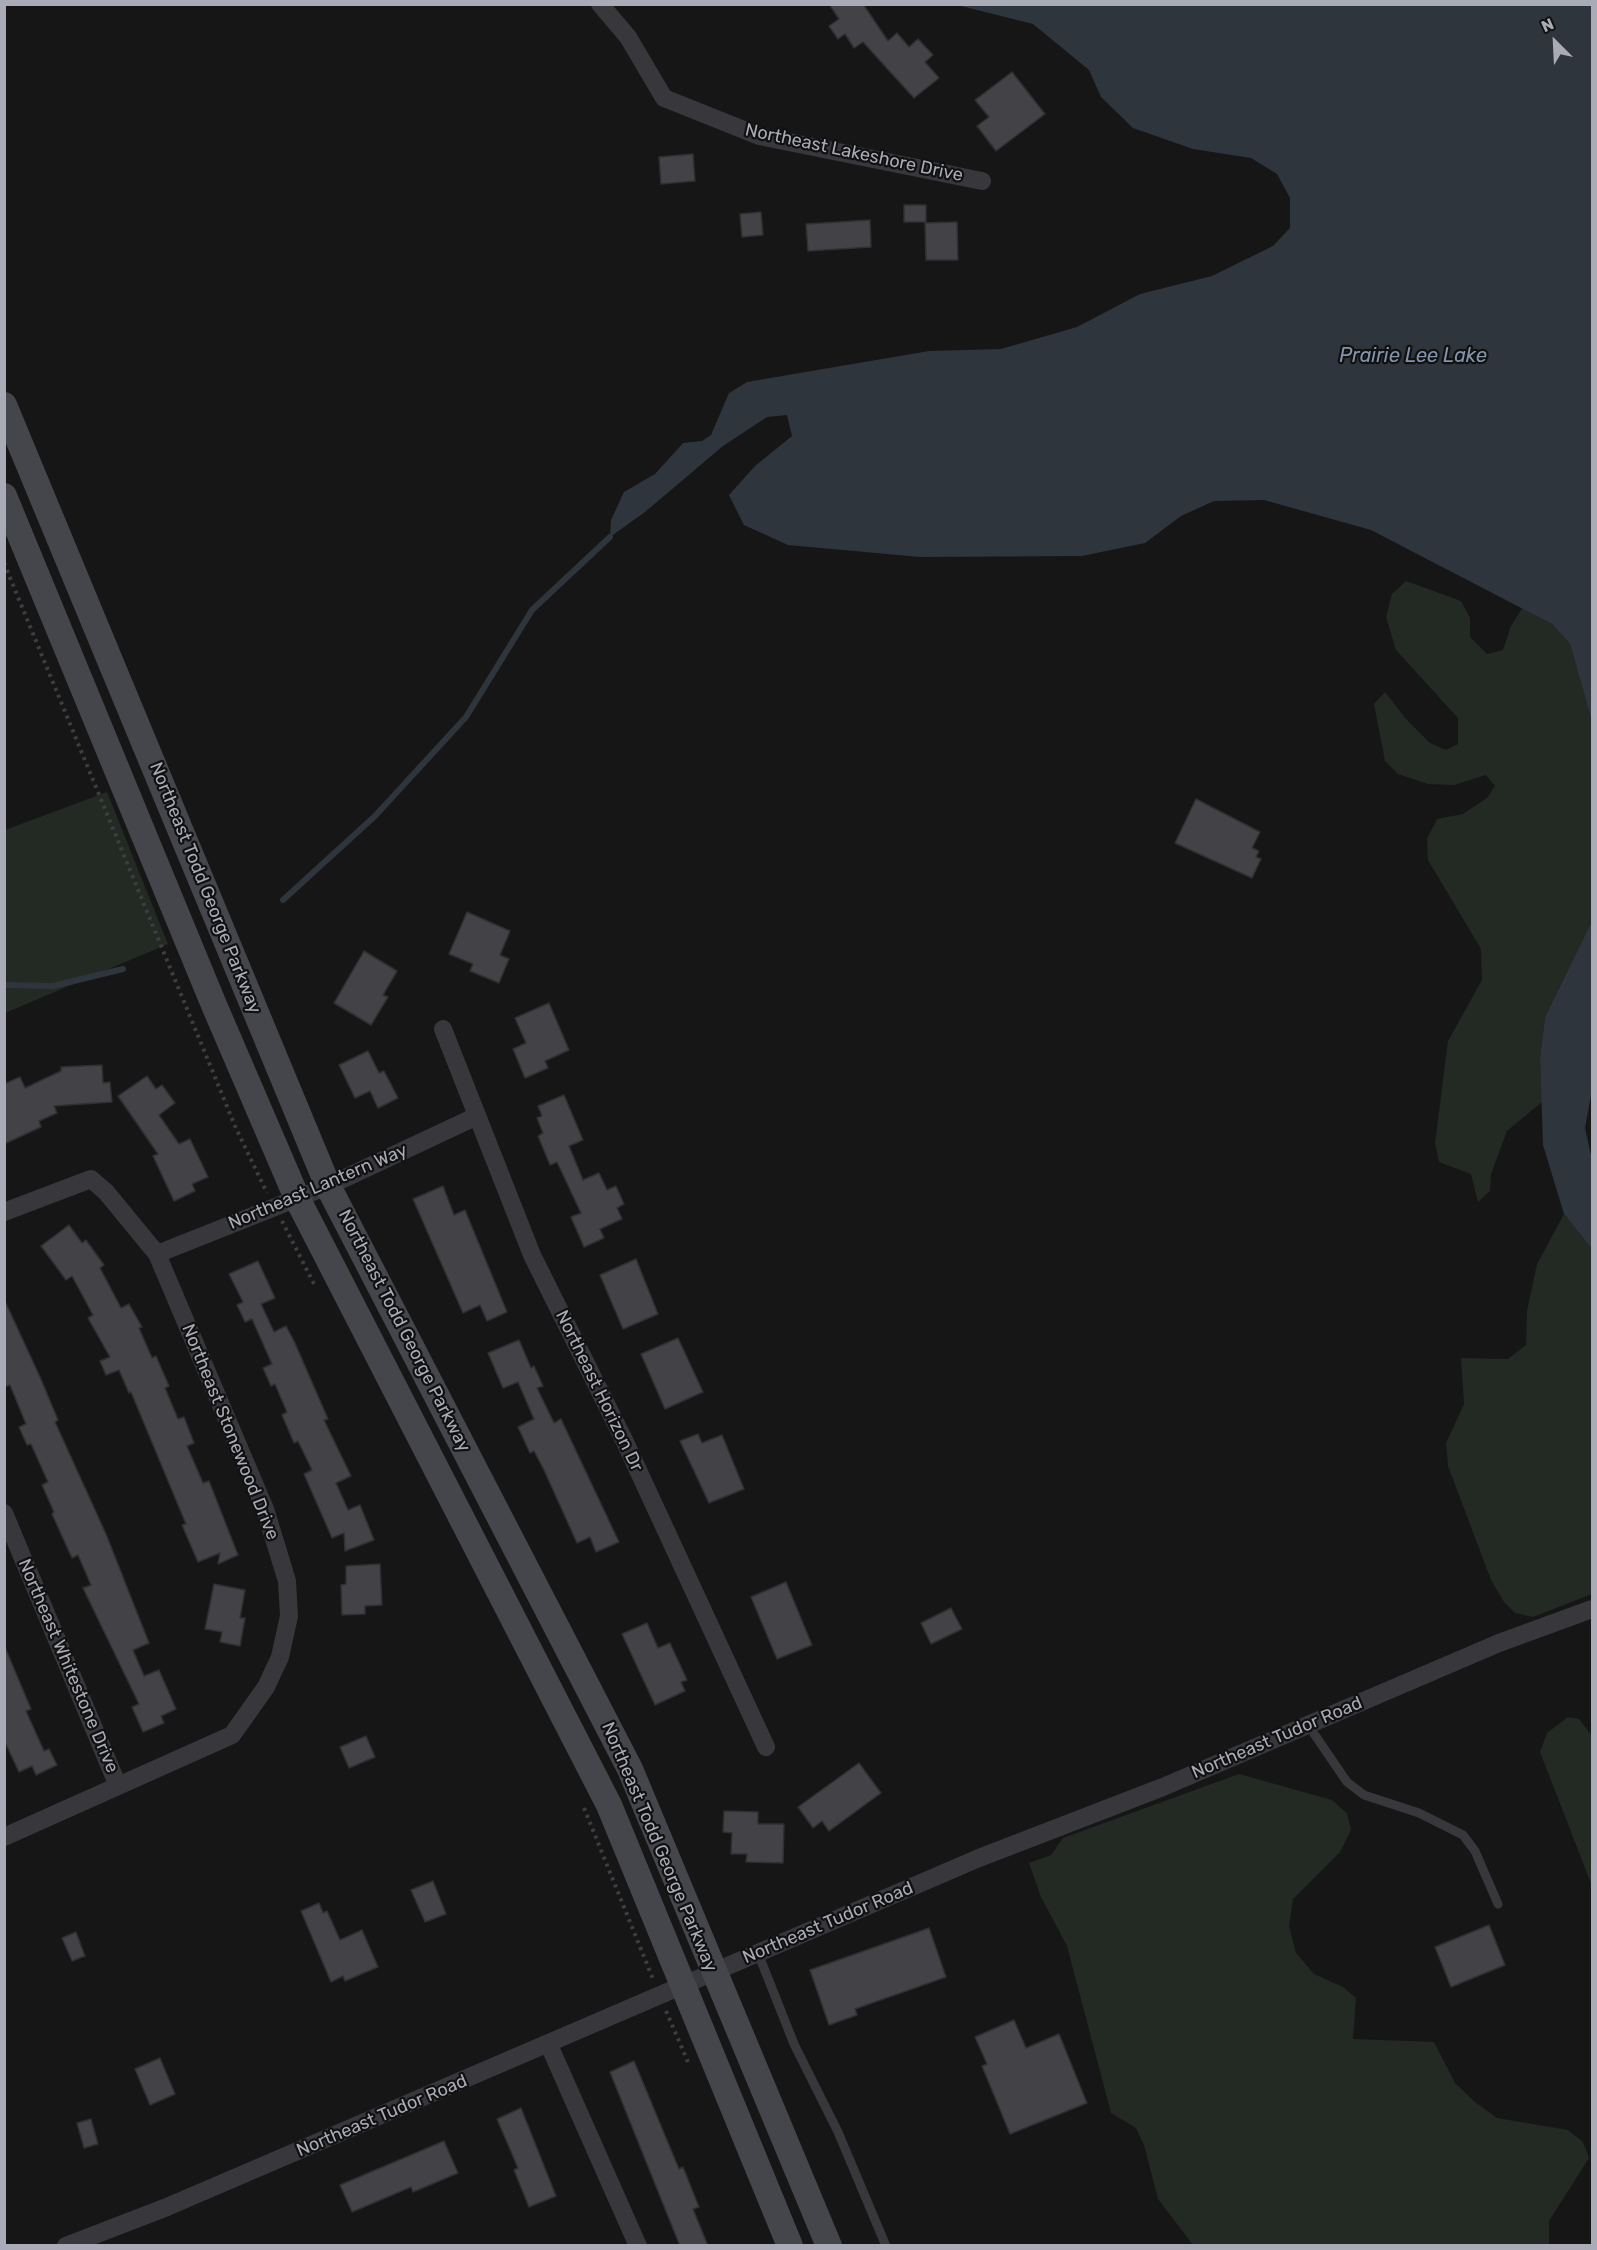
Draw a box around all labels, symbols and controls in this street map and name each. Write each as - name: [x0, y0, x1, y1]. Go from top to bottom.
- north arrow: [1525, 12, 1585, 72]
- text: N: [1538, 14, 1557, 36]
- street label: Northeast Lakeshore Drive: [743, 119, 965, 187]
- water label: Prairie Lee Lake: [1339, 344, 1487, 368]
- street label: Northeast Todd George Parkway: [145, 759, 265, 1017]
- street label: Northeast Lantern Way: [225, 1140, 411, 1234]
- street label: Northeast Todd George Parkway: [333, 1206, 475, 1456]
- street label: Northeast Horizon Dr: [551, 1307, 647, 1475]
- street label: Northeast Stonewood Drive: [177, 1321, 283, 1543]
- street label: Northeast Whitestone Drive: [13, 1556, 123, 1776]
- street label: Northeast Tudor Road: [1189, 1692, 1365, 1784]
- street label: Northeast Todd George Parkway: [597, 1719, 721, 1975]
- street label: Northeast Tudor Road: [740, 1877, 916, 1969]
- street label: Northeast Tudor Road: [294, 2070, 470, 2162]

